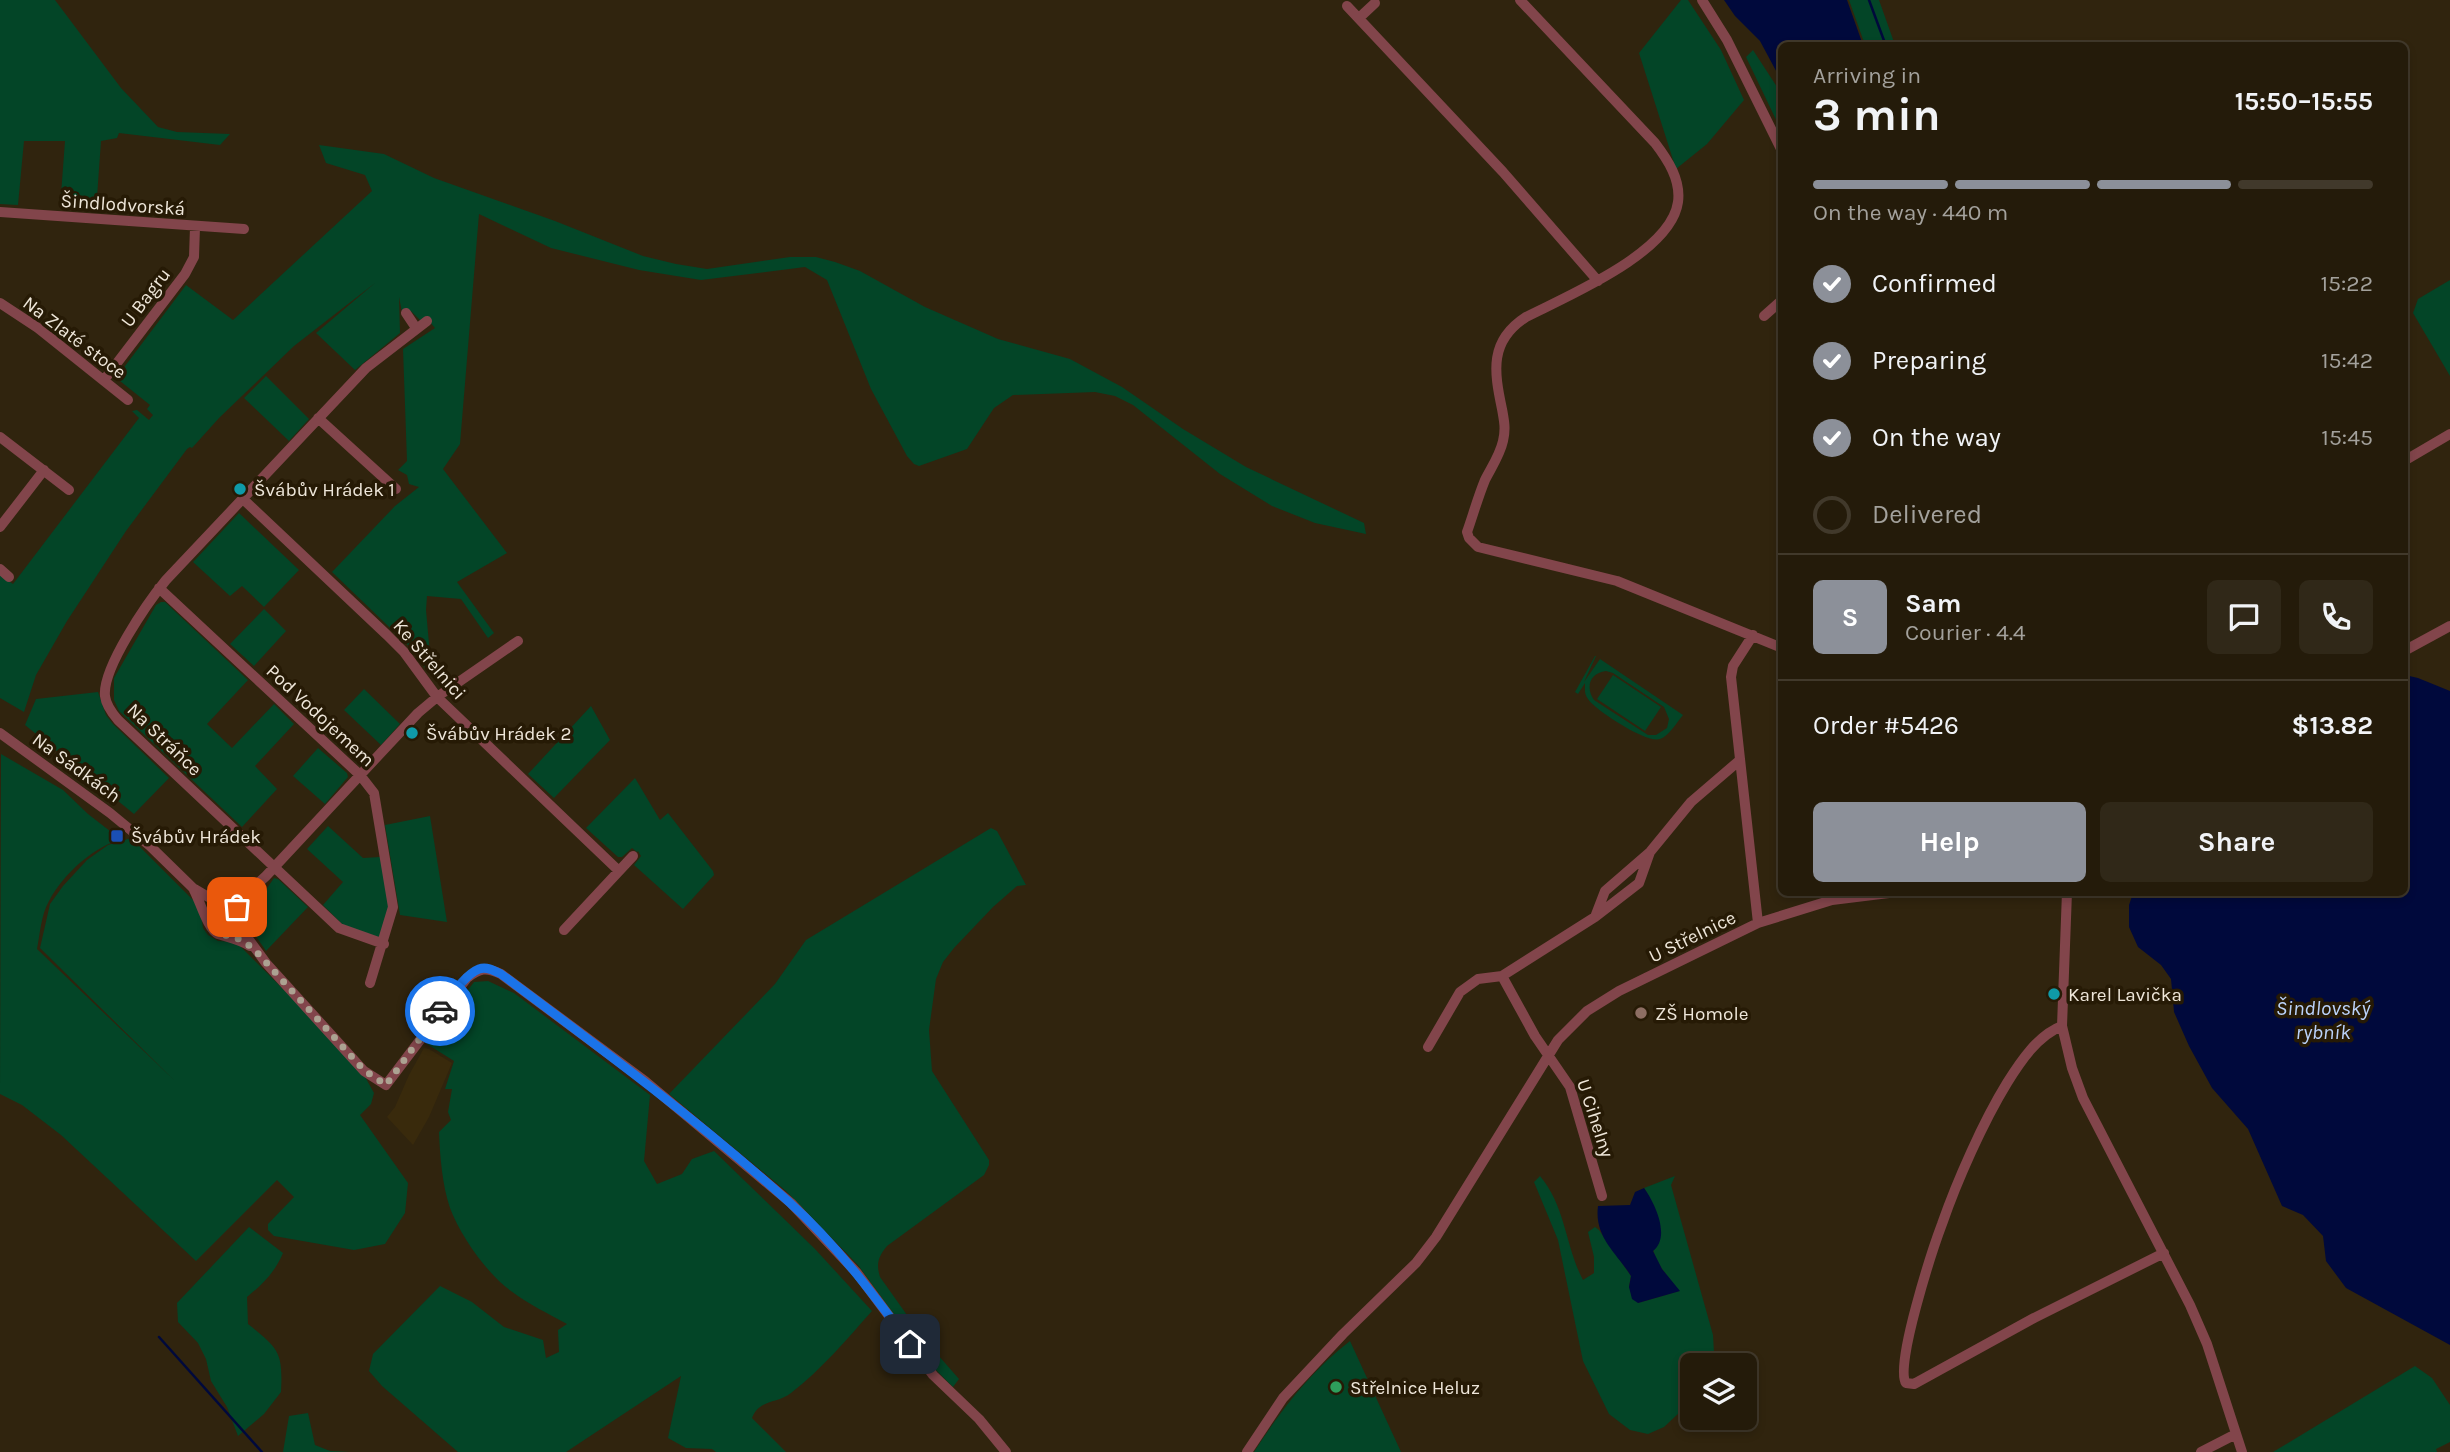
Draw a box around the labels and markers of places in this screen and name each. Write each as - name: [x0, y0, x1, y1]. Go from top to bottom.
- place label: Švábův Hrádek 1: [254, 479, 395, 501]
- marker: Švábův Hrádek 1: [232, 481, 248, 497]
- place label: Švábův Hrádek 2: [426, 723, 572, 745]
- marker: Švábův Hrádek 2: [404, 725, 420, 741]
- place label: Švábův Hrádek: [131, 826, 261, 848]
- marker: Švábův Hrádek: [109, 828, 125, 844]
- pin: [207, 877, 267, 937]
- place label: Karel Lavička: [2068, 984, 2182, 1006]
- marker: Karel Lavička: [2046, 986, 2062, 1002]
- place label: ZŠ Homole: [1655, 1003, 1749, 1025]
- marker: ZŠ Homole: [1633, 1005, 1649, 1021]
- pin: [880, 1314, 940, 1374]
- place label: Střelnice Heluz: [1350, 1377, 1480, 1399]
- marker: Střelnice Heluz: [1328, 1379, 1344, 1395]

